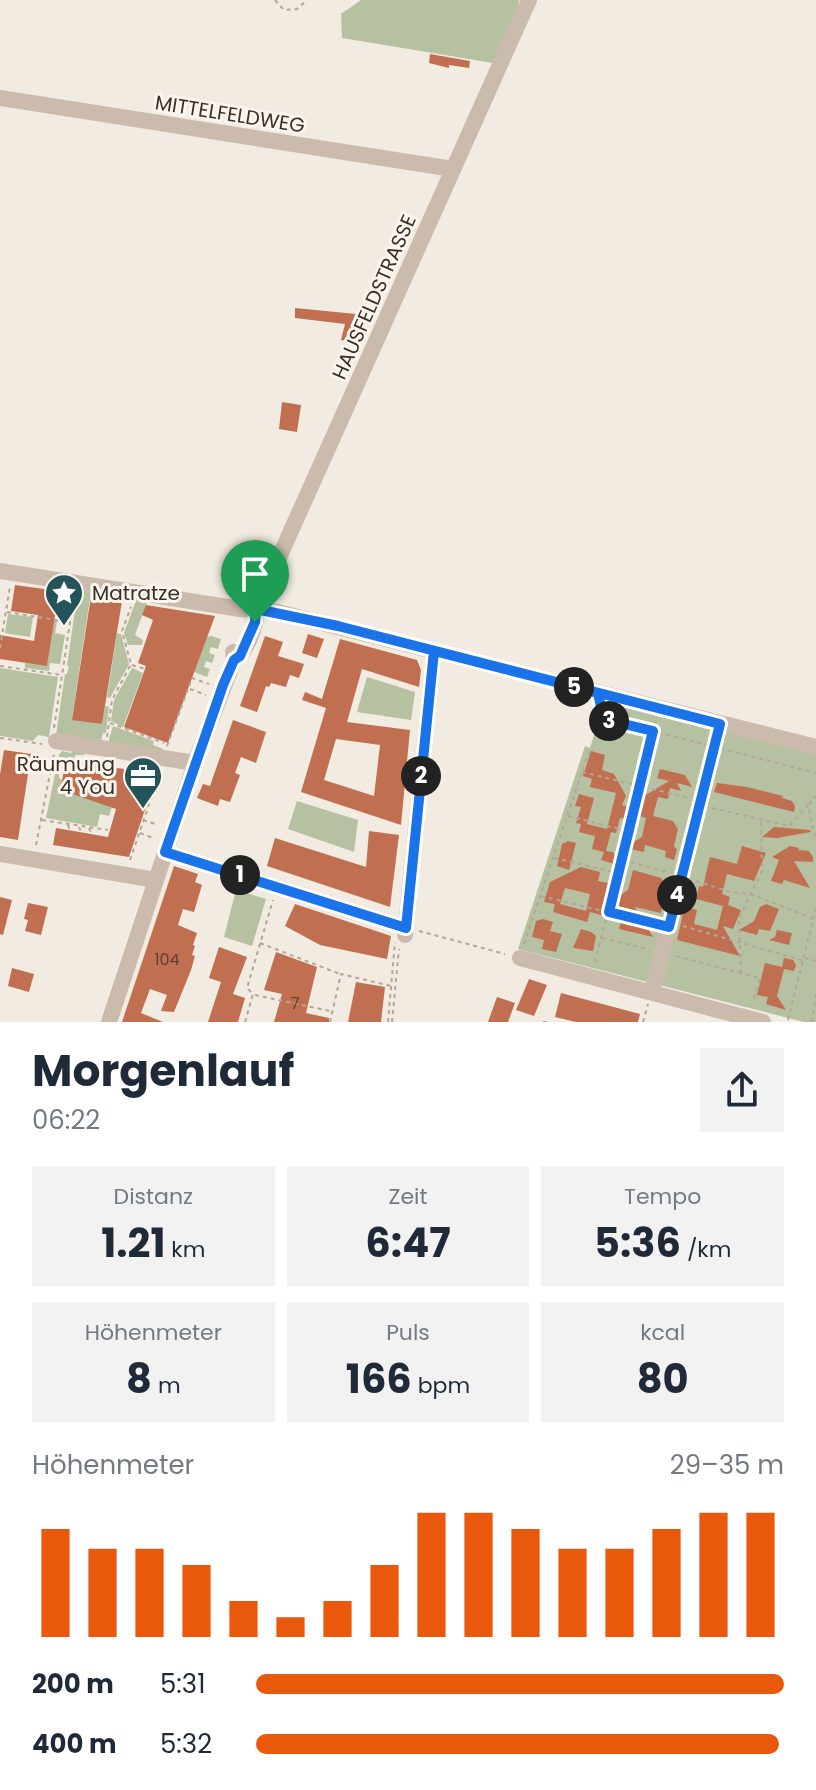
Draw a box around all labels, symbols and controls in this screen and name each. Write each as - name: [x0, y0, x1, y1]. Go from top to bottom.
- street label: MITTELFELDWEG: [153, 88, 307, 140]
- street label: HAUSFELDSTRASSE: [325, 210, 423, 384]
- pin: [221, 540, 289, 622]
- icon: arrive: [233, 552, 277, 596]
- place icon: Matratze: [43, 572, 85, 627]
- place label: Matratze: [92, 579, 180, 607]
- pin: 5: [554, 667, 594, 707]
- text: 5: [567, 671, 581, 702]
- pin: 3: [589, 701, 629, 741]
- text: 3: [602, 705, 616, 736]
- place label: Räumung 4 You: [17, 750, 115, 801]
- office icon: Räumung 4 You: [122, 755, 164, 810]
- pin: 2: [401, 756, 441, 796]
- text: 2: [415, 760, 427, 791]
- pin: 1: [220, 855, 260, 895]
- text: 1: [236, 859, 244, 890]
- pin: 4: [657, 875, 697, 915]
- text: 4: [670, 879, 684, 910]
- house number: 104: [154, 948, 180, 971]
- house number: 7: [291, 992, 300, 1015]
- text: Morgenlauf: [32, 1040, 294, 1101]
- button: share: [700, 1048, 784, 1132]
- text: 06:22: [32, 1102, 100, 1138]
- text: Distanz: [114, 1181, 193, 1212]
- text: Zeit: [389, 1181, 427, 1212]
- text: Tempo: [624, 1181, 701, 1212]
- text: 1.21: [101, 1215, 165, 1271]
- text: 6:47: [365, 1215, 451, 1271]
- text: 5:36: [594, 1215, 681, 1271]
- text: km: [165, 1234, 205, 1265]
- text: /km: [681, 1234, 731, 1265]
- text: Höhenmeter: [85, 1317, 222, 1348]
- text: Puls: [386, 1317, 430, 1348]
- text: kcal: [640, 1317, 685, 1348]
- text: 8: [126, 1351, 152, 1407]
- text: 166: [346, 1351, 412, 1407]
- text: 80: [637, 1351, 689, 1407]
- text: m: [152, 1370, 181, 1401]
- text: bpm: [412, 1370, 470, 1401]
- text: Höhenmeter: [32, 1447, 194, 1483]
- text: 29–35 m: [670, 1447, 784, 1483]
- text: 200 m: [32, 1666, 114, 1702]
- text: 5:31: [160, 1666, 206, 1702]
- text: 400 m: [32, 1726, 117, 1762]
- text: 5:32: [160, 1726, 212, 1762]

